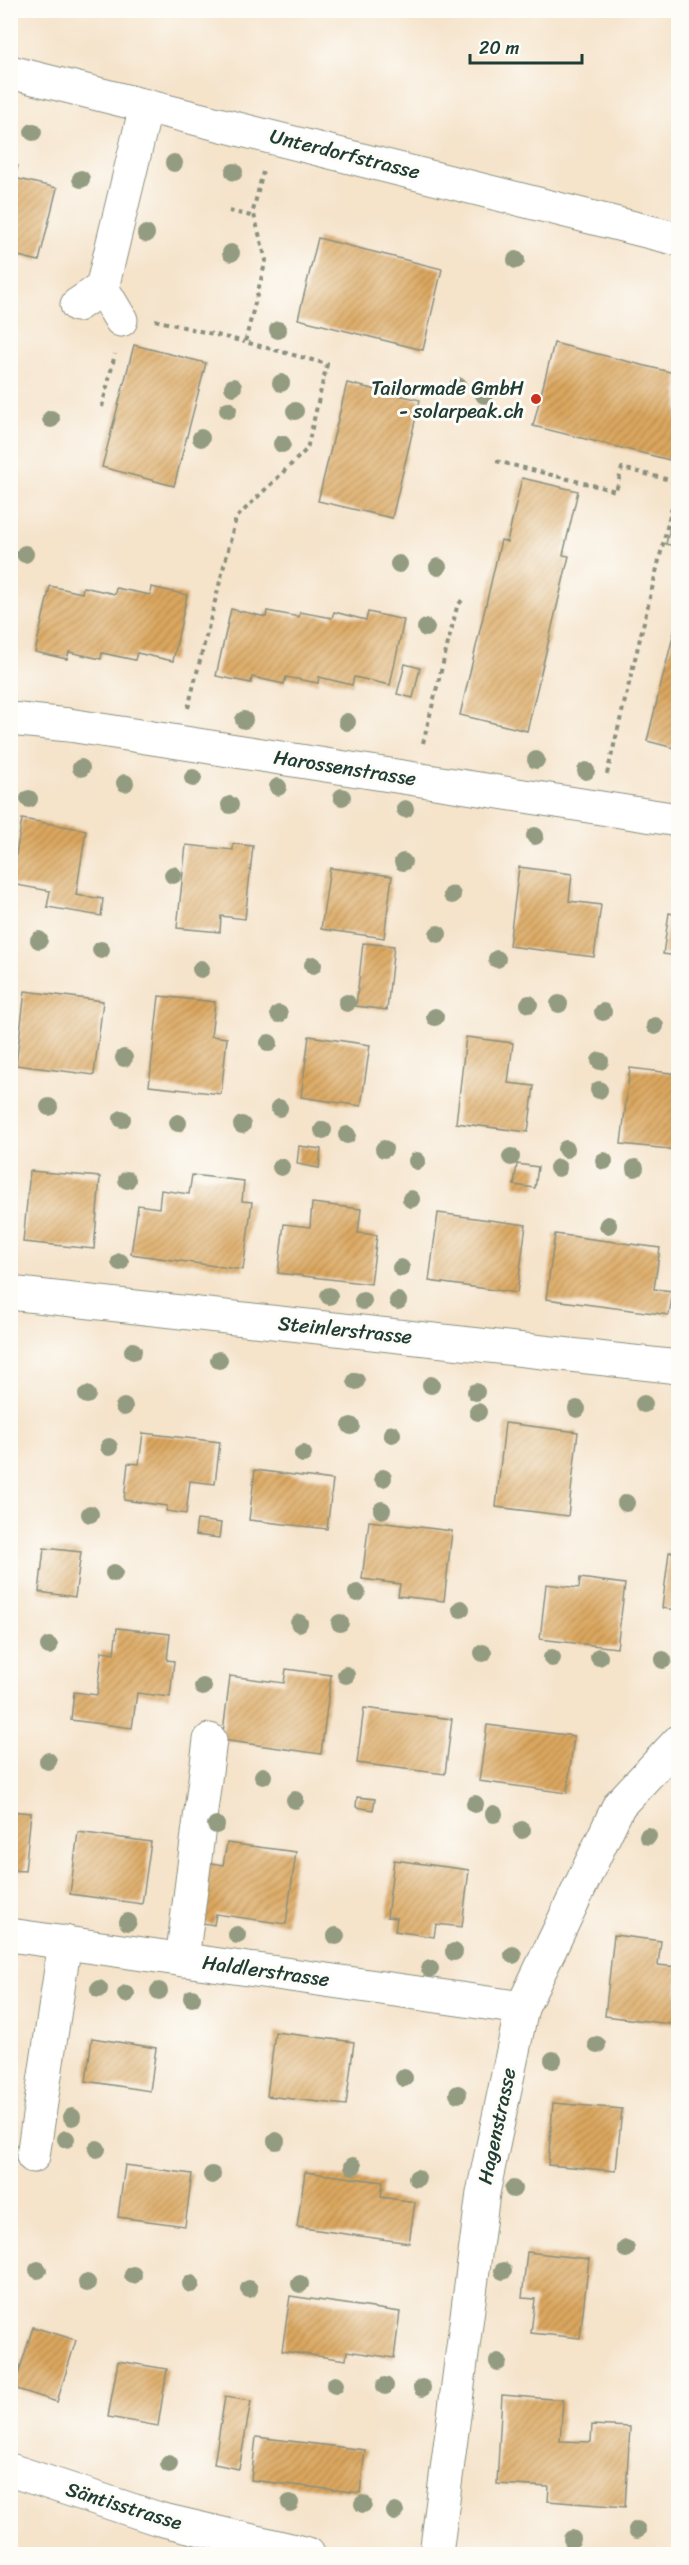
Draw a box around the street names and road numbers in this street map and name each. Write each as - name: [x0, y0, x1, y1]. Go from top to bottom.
- street label: Unterdorfstrasse: [266, 118, 424, 190]
- street label: Harossenstrasse: [271, 739, 419, 797]
- street label: Steinlerstrasse: [276, 1306, 414, 1354]
- street label: Haldlerstrasse: [200, 1945, 332, 1997]
- street label: Hagenstrasse: [468, 2065, 526, 2187]
- street label: Säntisstrasse: [61, 2472, 187, 2540]

